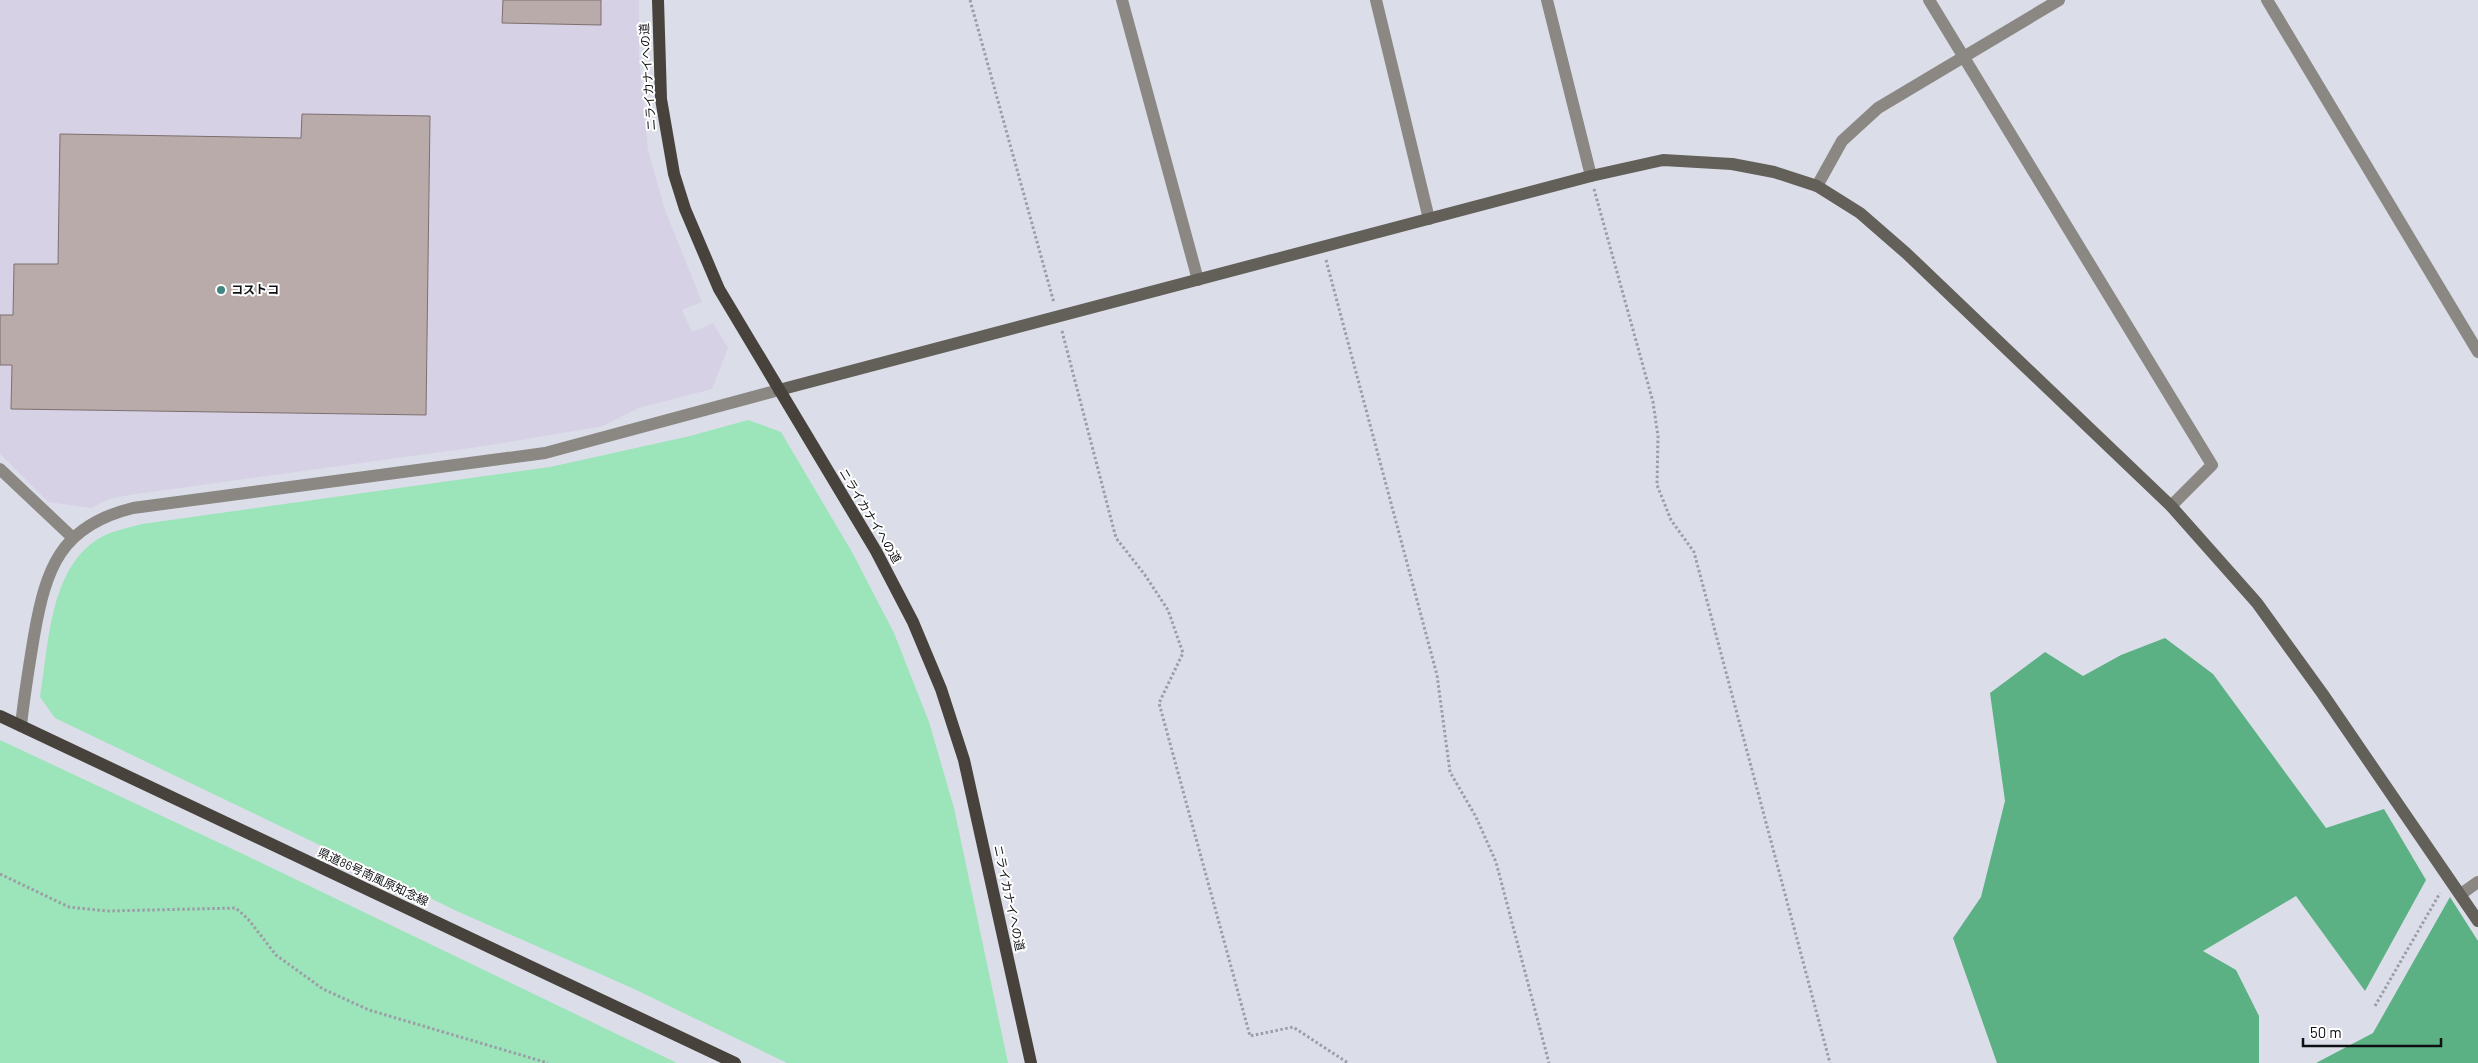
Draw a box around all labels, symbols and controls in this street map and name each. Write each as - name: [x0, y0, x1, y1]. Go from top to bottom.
- street label: ニライカナイへの道: [636, 23, 658, 131]
- place label: コストコ: [231, 282, 279, 296]
- marker: コストコ: [215, 284, 227, 296]
- street label: ニライカナイへの道: [837, 466, 905, 565]
- street label: 県道86号南風原知念線: [316, 844, 431, 908]
- street label: ニライカナイへの道: [992, 844, 1028, 952]
- scale bar: [2303, 1016, 2440, 1048]
- text: 50 m: [2310, 1023, 2342, 1041]

